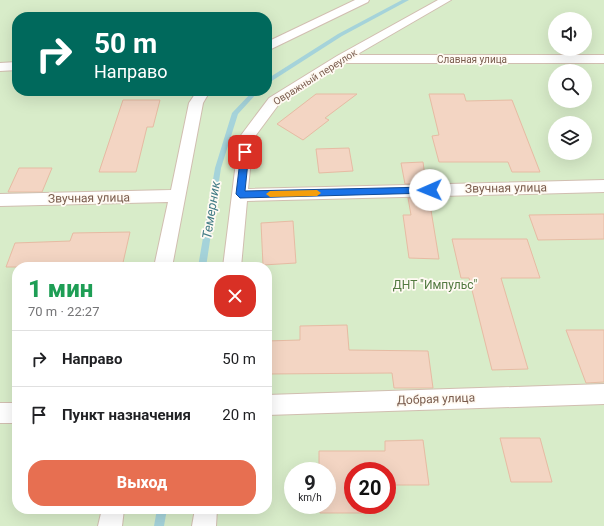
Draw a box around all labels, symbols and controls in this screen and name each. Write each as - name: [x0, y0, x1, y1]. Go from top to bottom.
- map controls: [548, 12, 592, 160]
- button: sound: [548, 12, 592, 56]
- text: 50 m: [94, 27, 157, 60]
- icon: right: [28, 28, 80, 80]
- street label: Овражный переулок: [271, 46, 359, 107]
- street label: Славная улица: [437, 54, 507, 65]
- text: Направо: [94, 61, 167, 82]
- button: search: [548, 64, 592, 108]
- button: layers: [548, 116, 592, 160]
- pin: [228, 135, 262, 169]
- icon: arrive: [234, 141, 256, 163]
- position arrow: [409, 169, 451, 211]
- water label: Темерник: [199, 179, 223, 240]
- street label: Звучная улица: [465, 180, 547, 196]
- street label: Звучная улица: [48, 190, 130, 206]
- text: 1 мин: [28, 275, 93, 303]
- button: close: [214, 275, 256, 317]
- park label: ДНТ "Импульс": [393, 278, 477, 292]
- text: 70 m · 22:27: [28, 304, 99, 319]
- icon: right: [28, 348, 50, 370]
- text: Направо: [62, 350, 123, 368]
- text: 50 m: [222, 350, 256, 368]
- street label: Добрая улица: [397, 391, 475, 407]
- icon: arrive: [28, 404, 50, 426]
- text: Пункт назначения: [62, 406, 191, 424]
- text: 20 m: [222, 406, 256, 424]
- button: Выход: [28, 460, 256, 506]
- speed limit sign: 20: [344, 462, 396, 514]
- text: 9: [304, 471, 316, 495]
- text: km/h: [298, 492, 322, 503]

